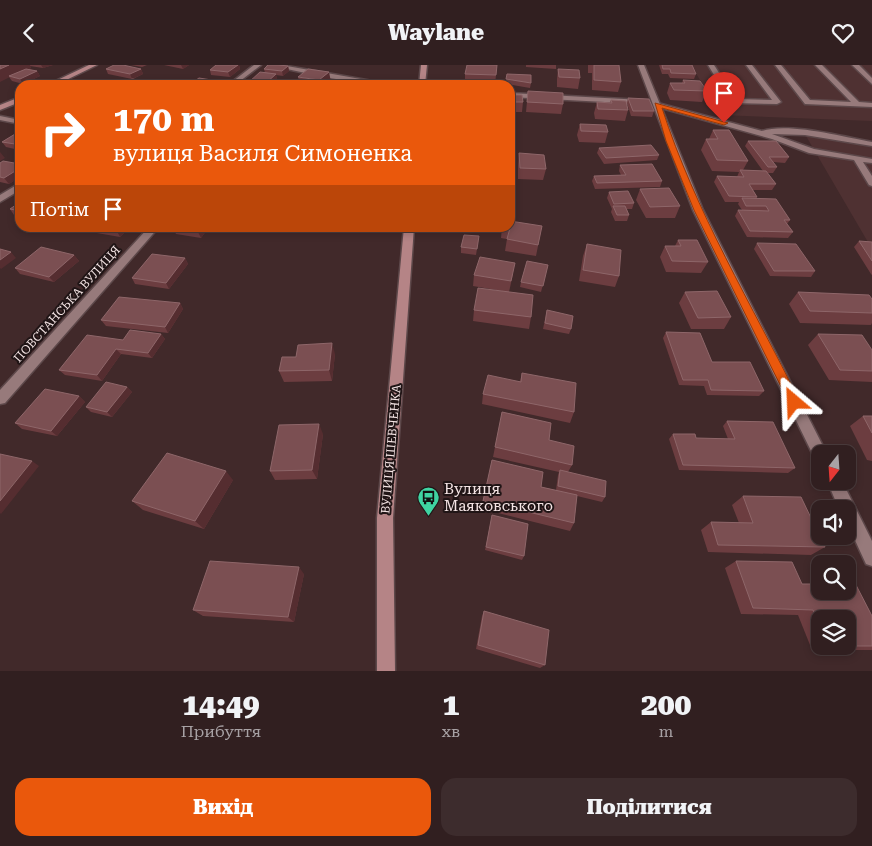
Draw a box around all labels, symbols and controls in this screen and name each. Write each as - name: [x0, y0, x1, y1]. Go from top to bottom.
- icon: back: [15, 19, 43, 47]
- icon: heart: [829, 19, 857, 47]
- text: Waylane: [388, 20, 484, 45]
- pin: [703, 72, 745, 123]
- icon: arrive: [710, 79, 738, 107]
- text: 170 m: [113, 99, 214, 140]
- icon: right: [30, 100, 95, 165]
- text: вулиця Василя Симоненка: [113, 141, 412, 166]
- icon: arrive: [99, 195, 127, 223]
- text: Потім: [30, 198, 89, 221]
- street label: ПОВСТАНСЬКА ВУЛИЦЯ: [11, 243, 123, 365]
- position arrow: [767, 375, 819, 427]
- street label: ВУЛИЦЯ ШЕВЧЕНКА: [378, 383, 404, 514]
- north arrow: [811, 445, 856, 490]
- map controls: [811, 445, 856, 655]
- place label: Вулиця Маяковського: [444, 480, 553, 515]
- bus stop icon: Вулиця Маяковського: [416, 486, 440, 517]
- button: sound: [811, 500, 856, 545]
- button: search: [811, 555, 856, 600]
- button: layers: [811, 610, 856, 655]
- text: 14:49: [182, 687, 259, 722]
- text: 1: [443, 687, 459, 722]
- text: 200: [641, 687, 691, 722]
- text: Прибуття: [181, 722, 261, 741]
- text: хв: [442, 722, 460, 741]
- text: m: [659, 722, 673, 741]
- button: Вихід: [15, 778, 431, 836]
- button: Поділитися: [441, 778, 857, 836]

